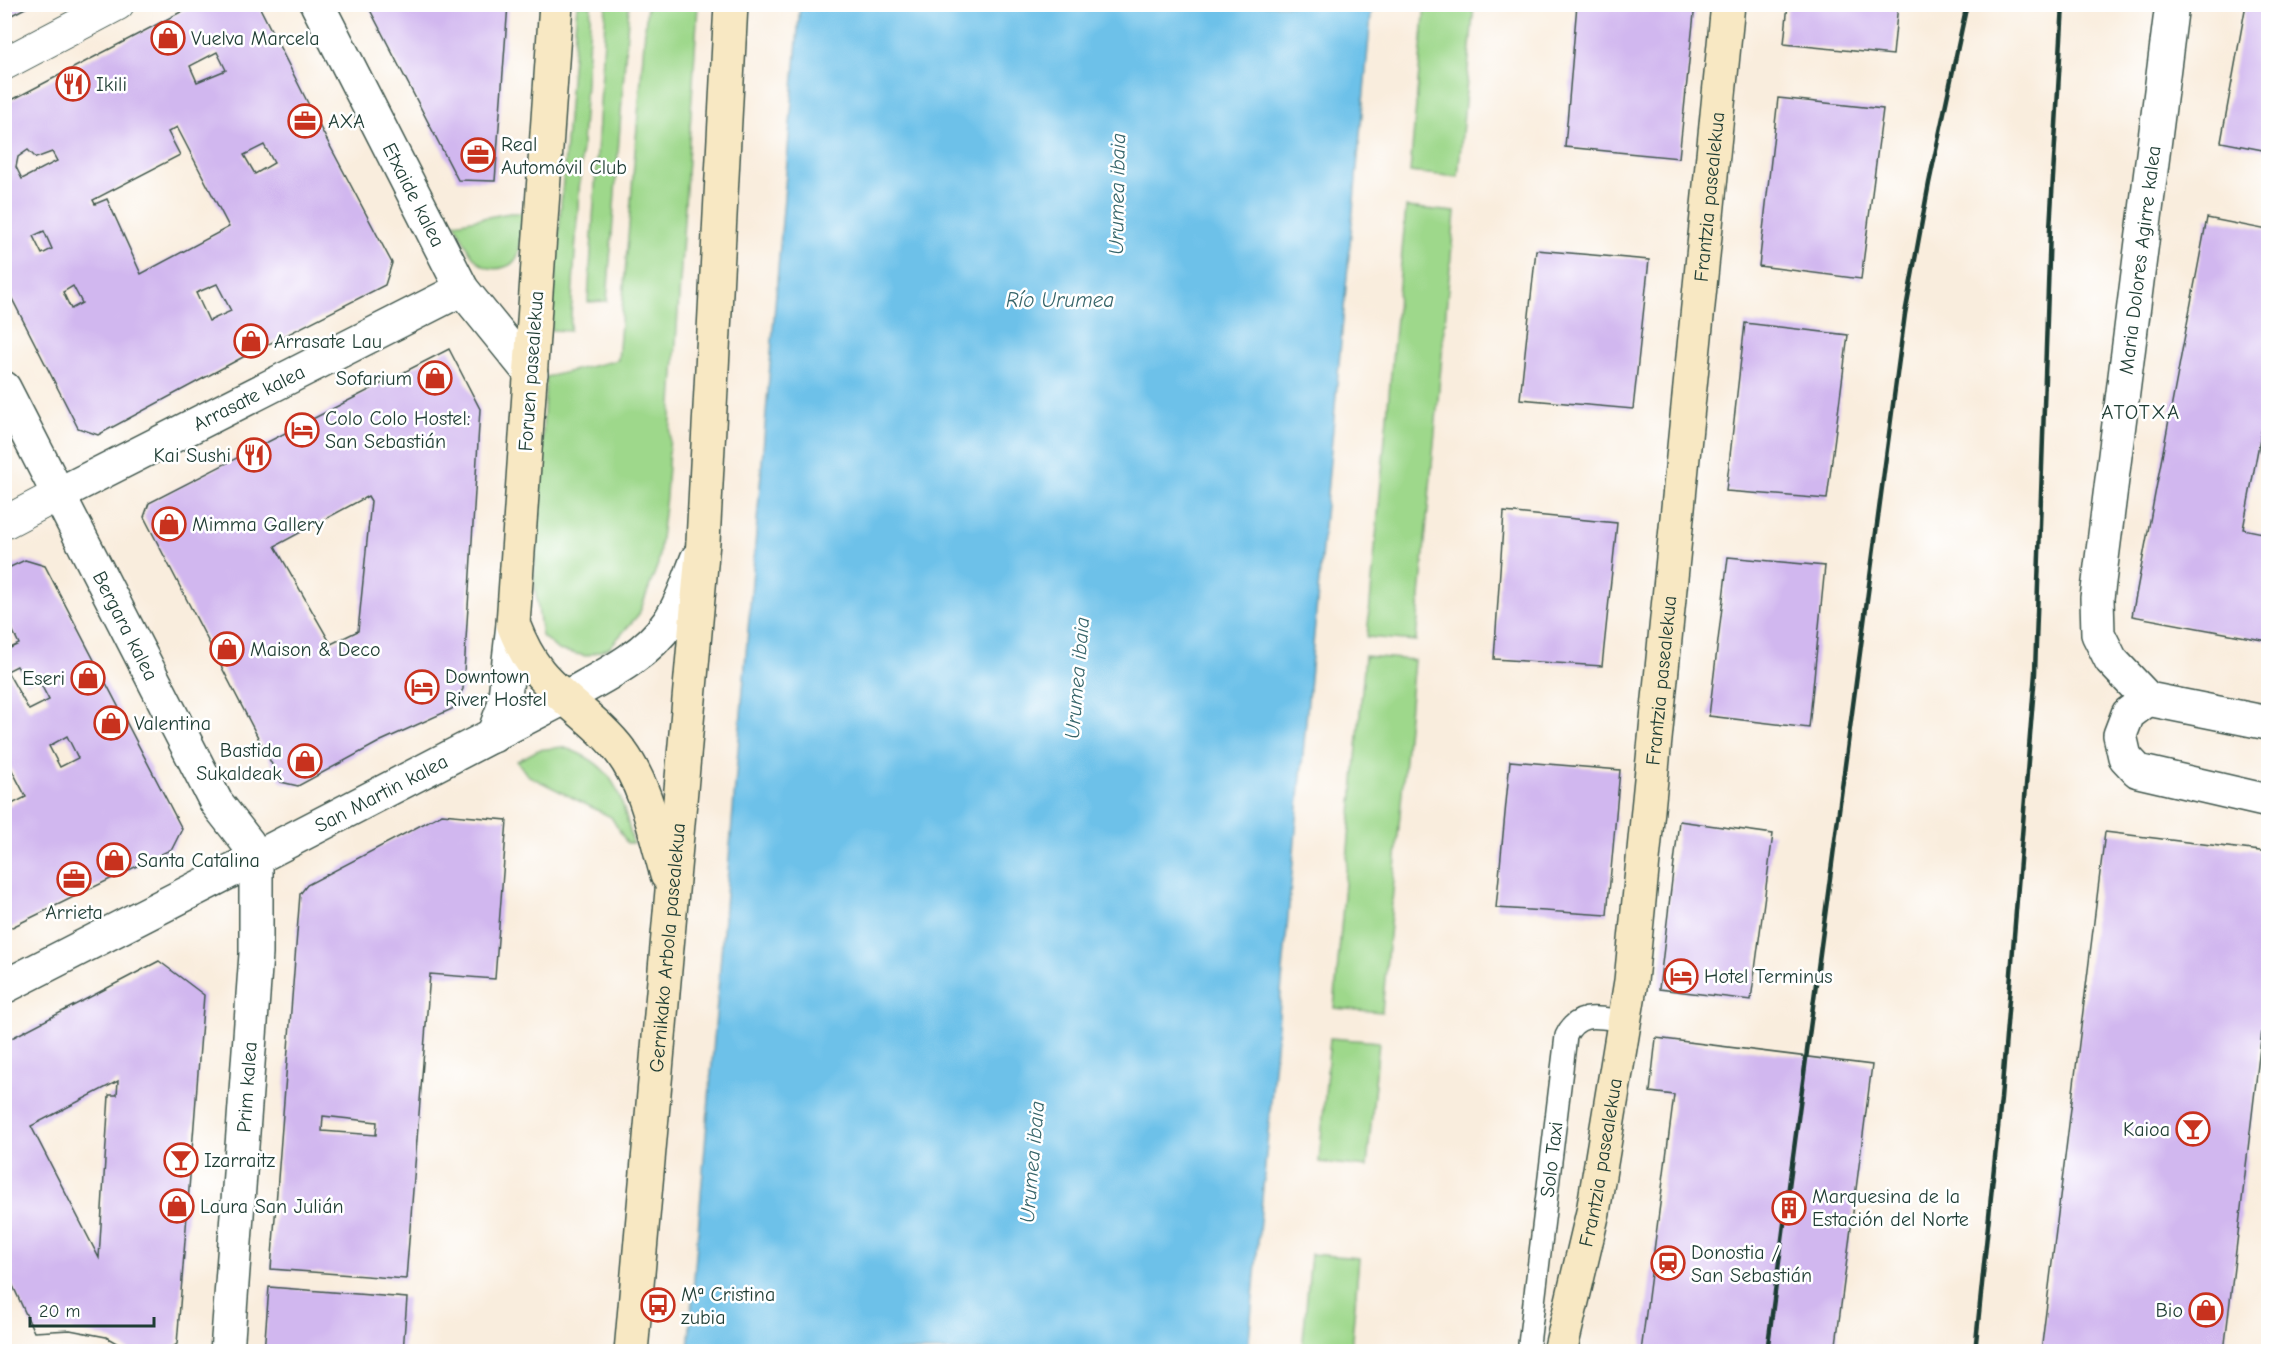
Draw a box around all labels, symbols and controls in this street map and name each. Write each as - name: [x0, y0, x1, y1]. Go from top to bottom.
- shop icon: Vuelva Marcela: [150, 20, 186, 56]
- place label: Vuelva Marcela: [191, 27, 320, 50]
- restaurant icon: Ikili: [55, 66, 91, 102]
- place label: Ikili: [96, 73, 127, 96]
- office icon: AXA: [287, 103, 323, 139]
- place label: AXA: [328, 110, 365, 133]
- street label: Frantzia pasealekua: [1689, 111, 1729, 283]
- place label: Real Automóvil Club: [501, 133, 627, 179]
- water label: Urumea ibaia: [1104, 133, 1130, 255]
- office icon: Real Automóvil Club: [460, 137, 496, 173]
- street label: Etxaide kalea: [378, 139, 450, 250]
- street label: Maria Dolores Agirre kalea: [2115, 144, 2165, 376]
- water label: Río Urumea: [1006, 288, 1114, 312]
- street label: Foruen pasealekua: [514, 290, 548, 452]
- shop icon: Arrasate Lau: [233, 323, 269, 359]
- place label: Arrasate Lau: [274, 330, 382, 353]
- street label: Arrasate kalea: [189, 359, 309, 435]
- shop icon: Sofarium: [417, 360, 453, 396]
- place label: Sofarium: [336, 367, 412, 390]
- district label: ATOTXA: [2101, 400, 2181, 424]
- place label: Colo Colo Hostel: San Sebastián: [325, 407, 470, 453]
- hotel icon: Colo Colo Hostel: San Sebastián: [284, 412, 320, 448]
- restaurant icon: Kai Sushi: [236, 437, 272, 473]
- place label: Kai Sushi: [153, 444, 231, 467]
- shop icon: Mimma Gallery: [151, 506, 187, 542]
- place label: Mimma Gallery: [192, 513, 324, 536]
- street label: Bergara kalea: [88, 567, 163, 684]
- street label: Frantzia pasealekua: [1641, 594, 1681, 767]
- water label: Urumea ibaia: [1060, 616, 1094, 740]
- shop icon: Maison & Deco: [209, 631, 245, 667]
- place label: Maison & Deco: [250, 638, 381, 661]
- shop icon: Eseri: [70, 660, 106, 696]
- place label: Downtown River Hostel: [445, 665, 547, 711]
- place label: Eseri: [22, 667, 65, 690]
- hotel icon: Downtown River Hostel: [404, 669, 440, 705]
- shop icon: Valentina: [93, 705, 129, 741]
- place label: Valentina: [134, 712, 211, 735]
- place label: Bastida Sukaldeak: [196, 739, 282, 785]
- shop icon: Bastida Sukaldeak: [287, 743, 323, 779]
- street label: San Martin kalea: [311, 749, 451, 837]
- street label: Gernikako Arbola pasealekua: [644, 822, 689, 1073]
- shop icon: Santa Catalina: [96, 842, 132, 878]
- place label: Santa Catalina: [137, 849, 260, 872]
- office icon: Arrieta: [56, 861, 92, 897]
- place label: Arrieta: [45, 901, 103, 924]
- hotel icon: Hotel Terminus: [1663, 958, 1699, 994]
- place label: Hotel Terminus: [1704, 965, 1833, 988]
- street label: Prim kalea: [232, 1041, 262, 1133]
- street label: Frantzia pasealekua: [1574, 1076, 1626, 1249]
- water label: Urumea ibaia: [1015, 1100, 1049, 1224]
- bar icon: Kaioa: [2175, 1111, 2211, 1147]
- place label: Kaioa: [2123, 1118, 2170, 1141]
- street label: Solo Taxi: [1535, 1120, 1567, 1199]
- bar icon: Izarraitz: [163, 1142, 199, 1178]
- place label: Izarraitz: [204, 1149, 275, 1172]
- place label: Marquesina de la Estación del Norte: [1812, 1185, 1969, 1231]
- shop icon: Laura San Julián: [159, 1188, 195, 1224]
- building icon: Marquesina de la Estación del Norte: [1771, 1190, 1807, 1226]
- place label: Laura San Julián: [200, 1195, 344, 1218]
- place label: Donostia / San Sebastián: [1691, 1241, 1812, 1287]
- station icon: Donostia / San Sebastián: [1650, 1245, 1686, 1281]
- place label: Mª Cristina zubia: [681, 1283, 775, 1329]
- bus stop icon: Mª Cristina zubia: [640, 1287, 676, 1323]
- scale bar: [30, 1290, 154, 1328]
- shop icon: Bio: [2188, 1292, 2224, 1328]
- place label: Bio: [2155, 1299, 2183, 1322]
- text: 20 m: [39, 1301, 80, 1322]

